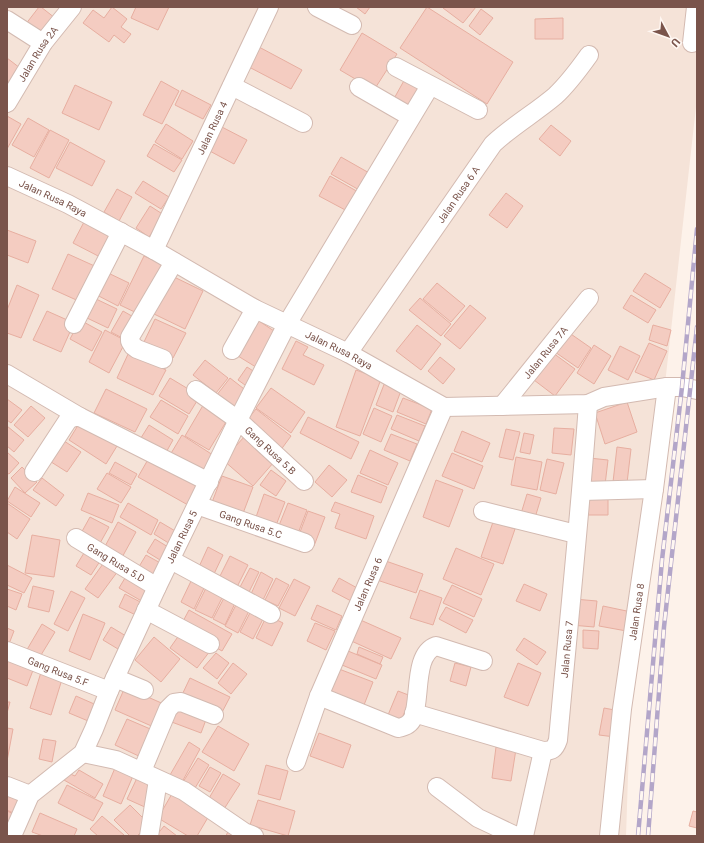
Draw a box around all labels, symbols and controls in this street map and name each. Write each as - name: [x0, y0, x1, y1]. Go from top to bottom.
- north arrow: [648, 16, 688, 56]
- street label: Jalan Rusa 2A: [16, 24, 60, 83]
- text: U: [668, 35, 682, 49]
- street label: Jalan Rusa 4: [195, 99, 229, 156]
- street label: Jalan Rusa 6 A: [435, 164, 482, 225]
- street label: Jalan Rusa Raya: [18, 177, 89, 219]
- street label: Jalan Rusa 7A: [521, 324, 570, 381]
- street label: Jalan Rusa Raya: [304, 328, 374, 371]
- street label: Gang Rusa 5.B: [243, 424, 298, 476]
- street label: Jalan Rusa 5: [164, 508, 199, 565]
- street label: Gang Rusa 5.C: [218, 508, 284, 540]
- street label: Gang Rusa 5.D: [85, 541, 147, 584]
- street label: Jalan Rusa 6: [351, 555, 384, 612]
- street label: Jalan Rusa 8: [627, 582, 646, 641]
- street label: Jalan Rusa 7: [558, 620, 575, 678]
- street label: Gang Rusa 5.F: [26, 654, 91, 688]

